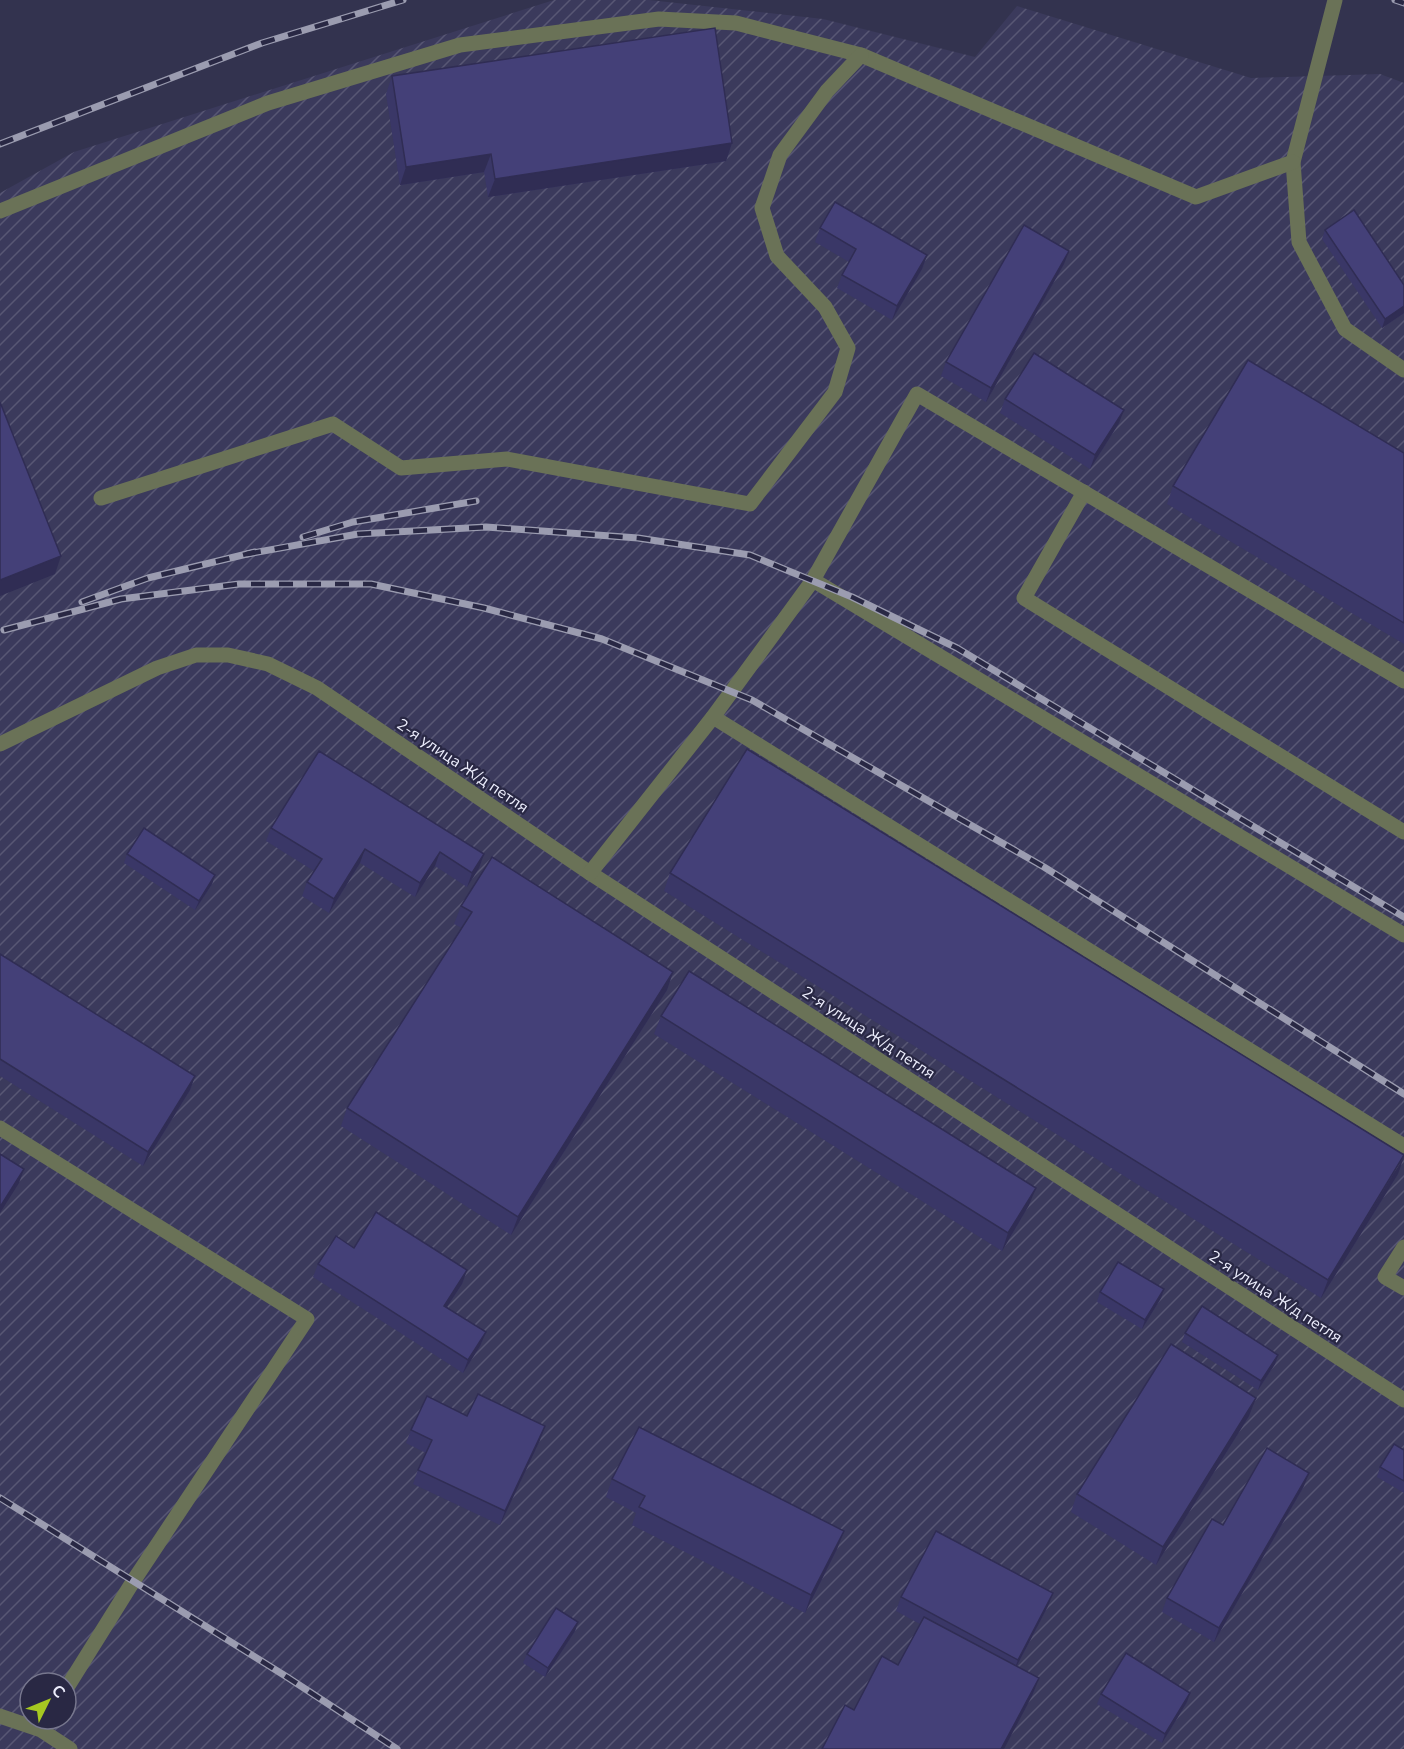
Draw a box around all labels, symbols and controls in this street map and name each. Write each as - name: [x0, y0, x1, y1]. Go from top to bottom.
- street label: 2-я улица Ж/д петля: [392, 713, 533, 818]
- street label: 2-я улица Ж/д петля: [797, 981, 939, 1084]
- street label: 2-я улица Ж/д петля: [1204, 1245, 1346, 1348]
- north arrow: [18, 1671, 78, 1731]
- text: С: [46, 1680, 70, 1703]

